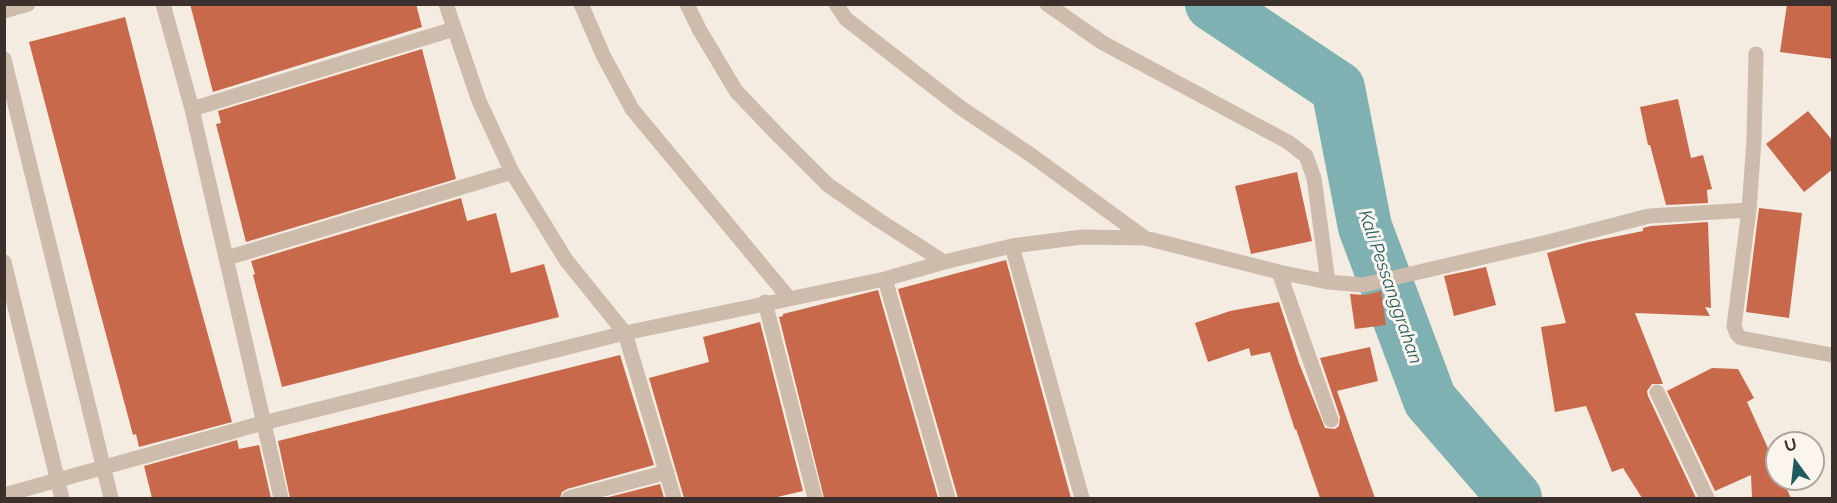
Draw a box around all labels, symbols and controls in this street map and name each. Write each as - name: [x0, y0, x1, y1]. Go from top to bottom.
- water label: Kali Pessanggrahan: [1354, 207, 1426, 367]
- north arrow: [1765, 431, 1825, 491]
- text: U: [1782, 434, 1799, 456]

